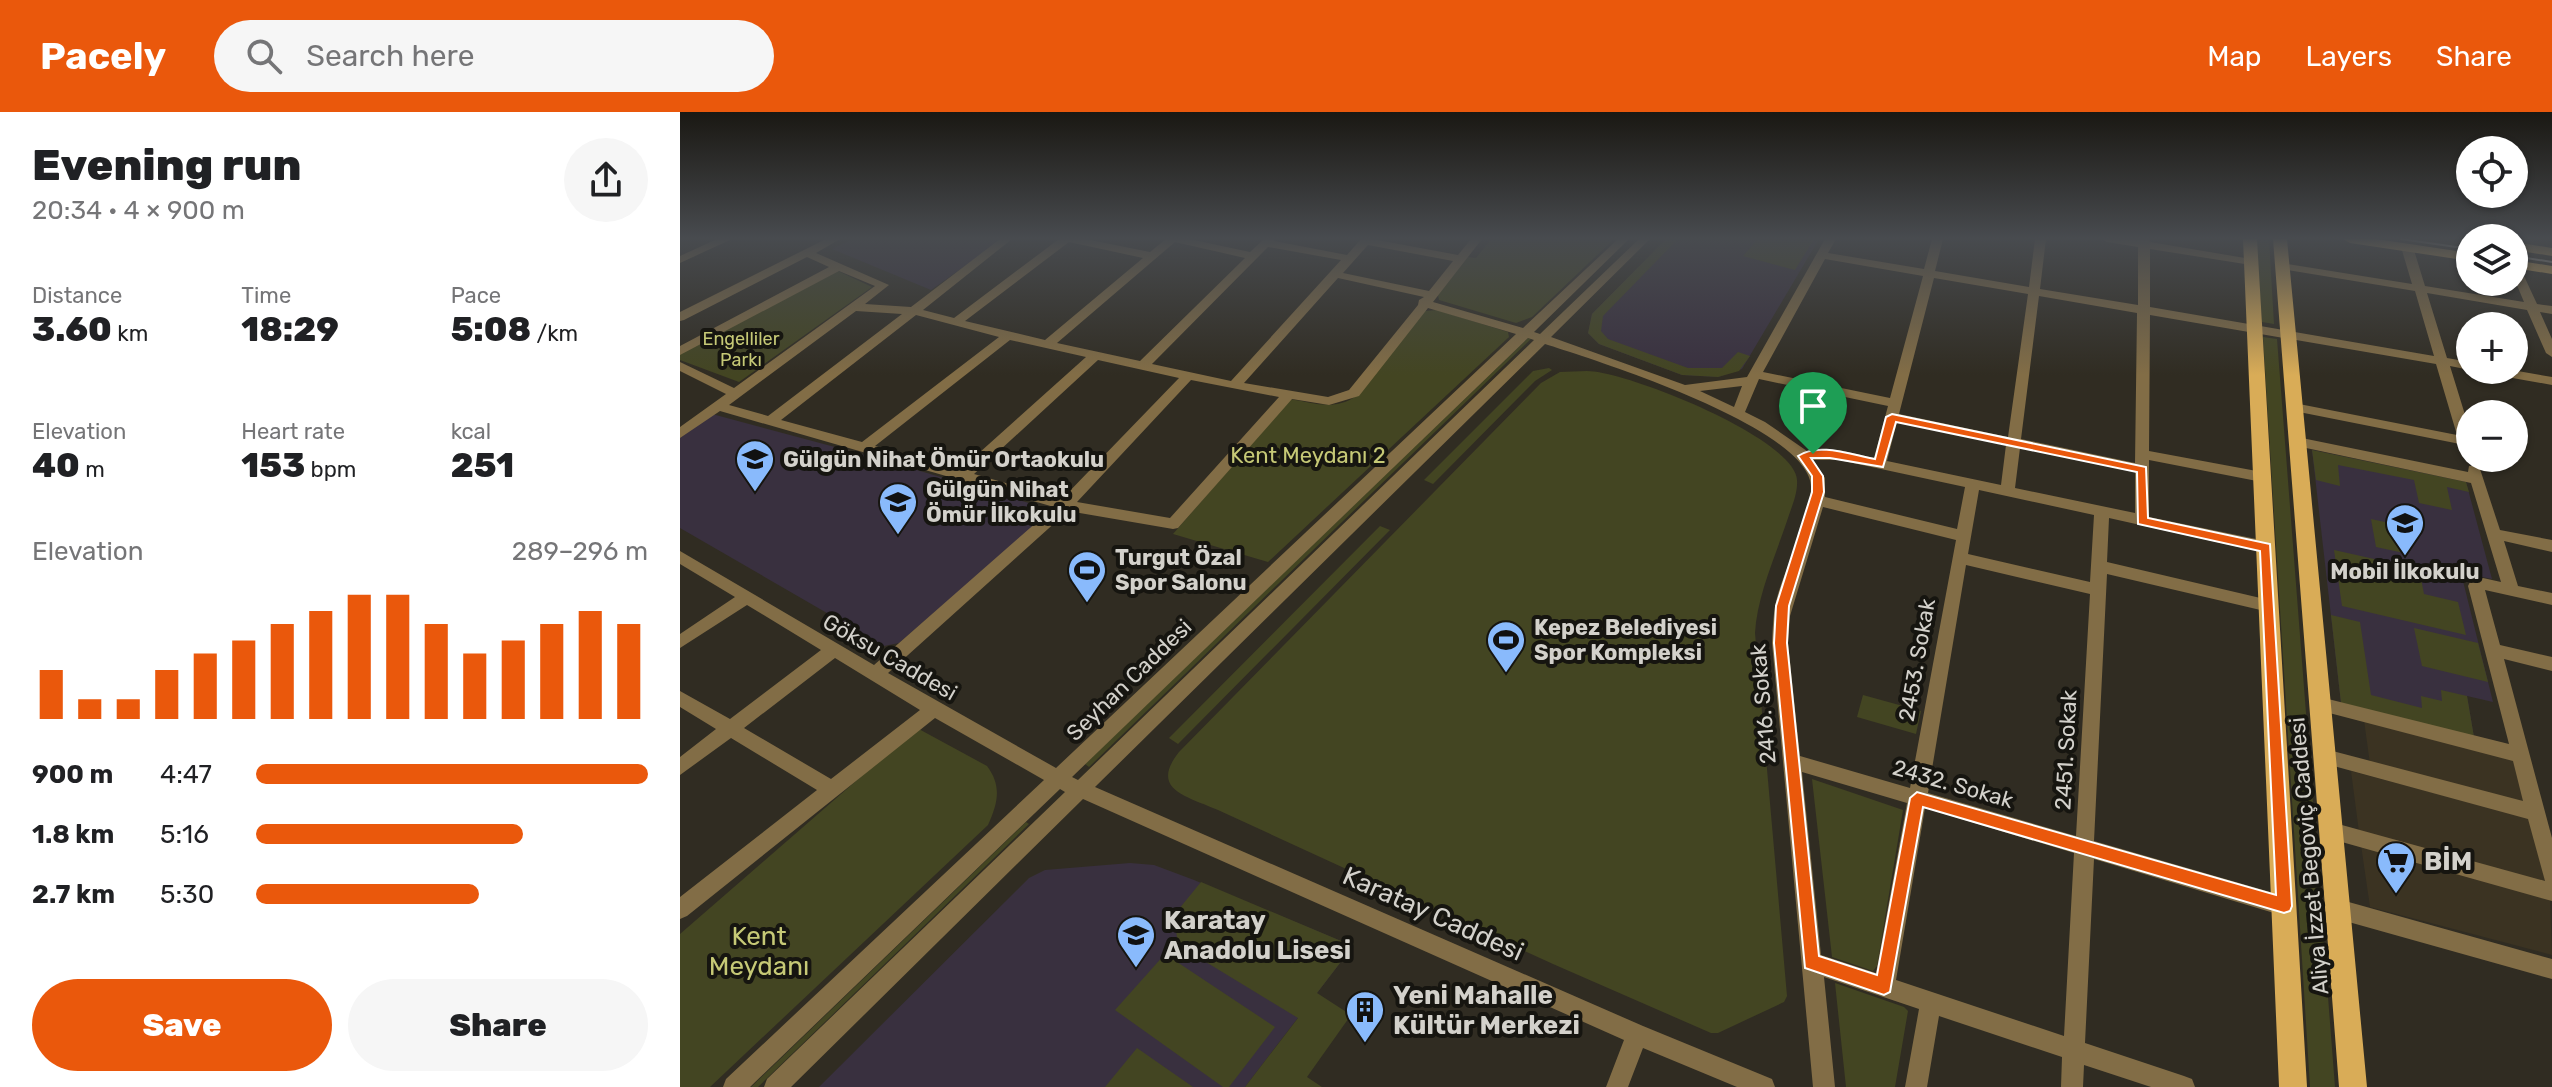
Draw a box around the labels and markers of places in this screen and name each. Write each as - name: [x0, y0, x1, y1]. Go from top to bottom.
- pin: [1779, 372, 1847, 454]
- school or university icon: Gülgün Nihat Ömür Ortaokulu: [734, 438, 776, 493]
- place label: Gülgün Nihat Ömür Ortaokulu: [783, 446, 1104, 473]
- place label: Gülgün Nihat Ömür İlkokulu: [926, 476, 1077, 528]
- school or university icon: Gülgün Nihat Ömür İlkokulu: [877, 481, 919, 536]
- school or university icon: Mobil İlkokulu: [2384, 502, 2426, 557]
- place label: Turgut Özal Spor Salonu: [1115, 544, 1247, 596]
- sports icon: Turgut Özal Spor Salonu: [1066, 549, 1108, 604]
- place label: Mobil İlkokulu: [2330, 558, 2480, 585]
- place label: Kepez Belediyesi Spor Kompleksi: [1534, 614, 1717, 666]
- sports icon: Kepez Belediyesi Spor Kompleksi: [1485, 619, 1527, 674]
- supermarket icon: BİM: [2375, 840, 2417, 895]
- place label: BİM: [2424, 846, 2472, 877]
- place label: Karatay Anadolu Lisesi: [1164, 905, 1351, 966]
- school or university icon: Karatay Anadolu Lisesi: [1115, 914, 1157, 969]
- place label: Yeni Mahalle Kültür Merkezi: [1393, 980, 1580, 1041]
- building icon: Yeni Mahalle Kültür Merkezi: [1344, 989, 1386, 1044]

